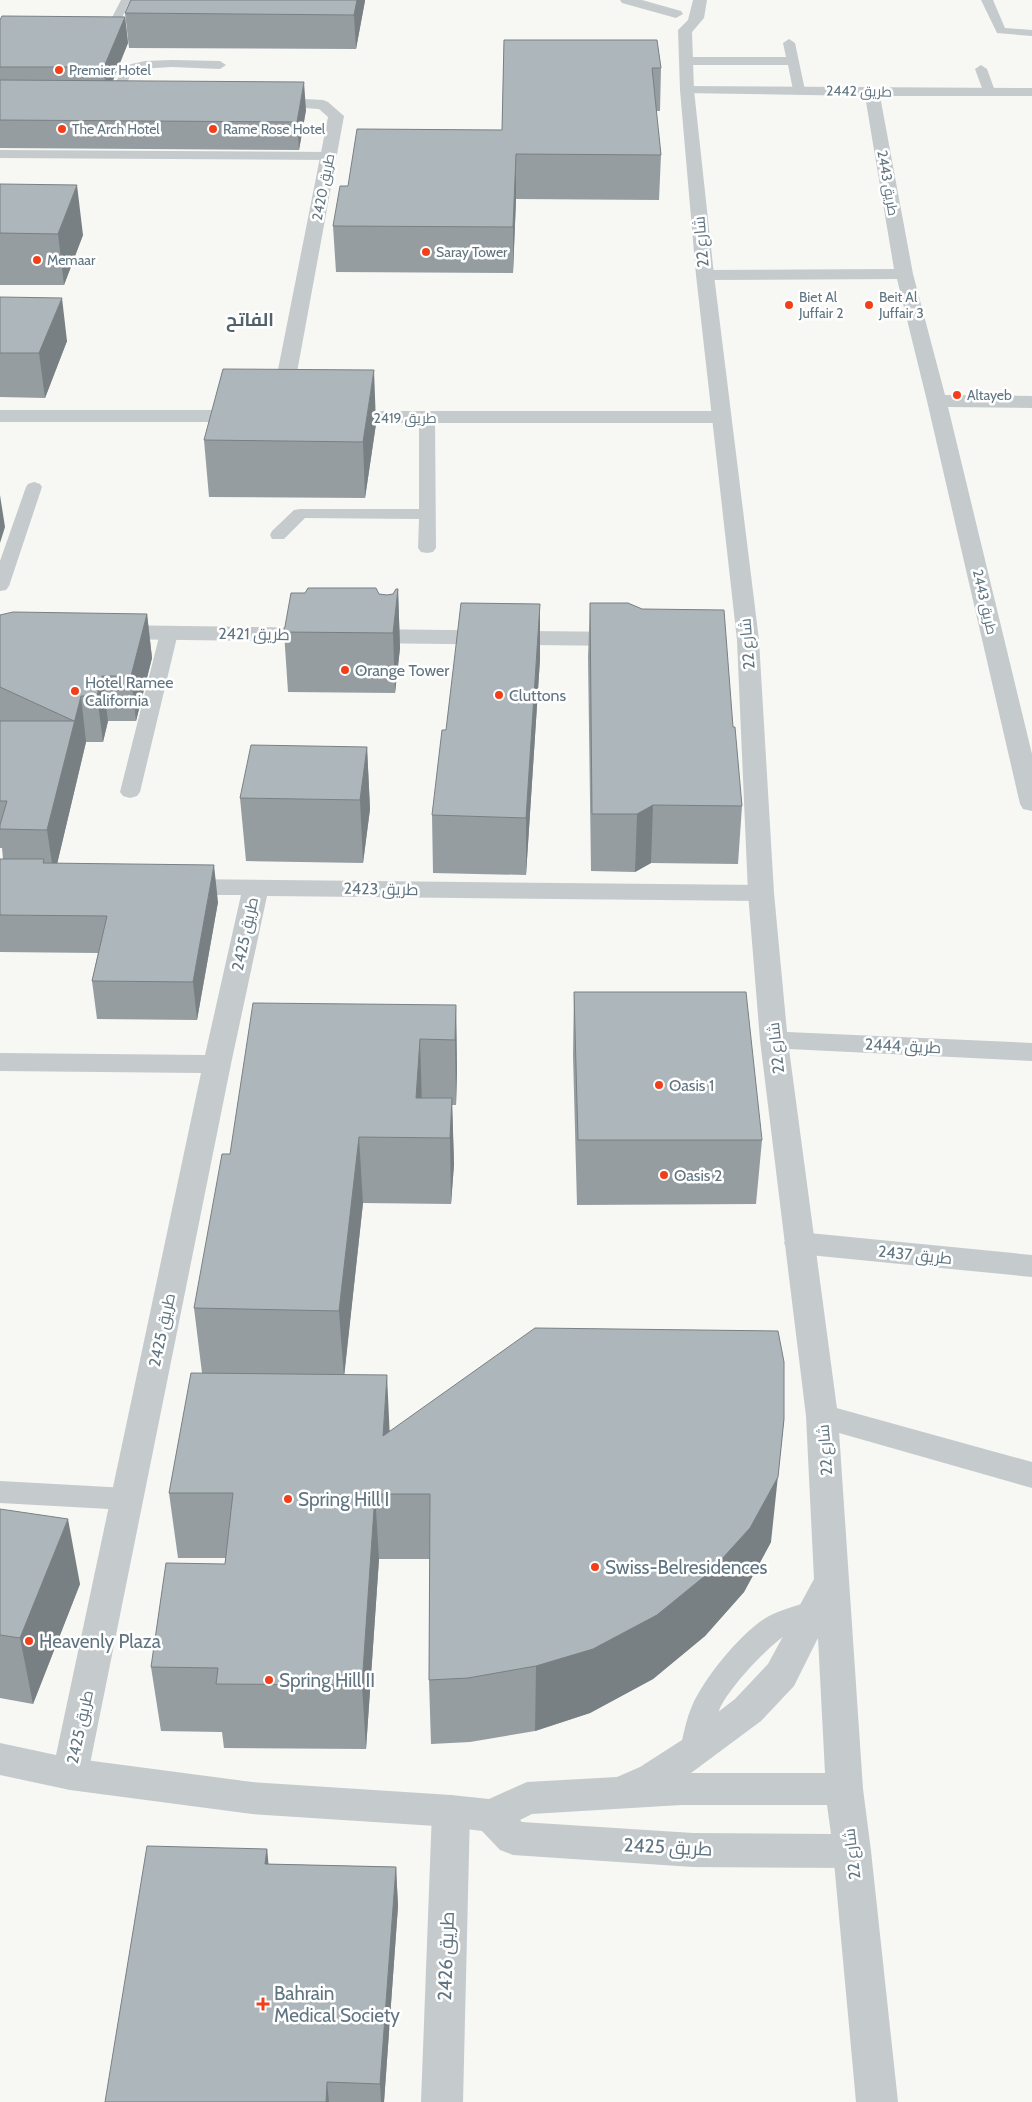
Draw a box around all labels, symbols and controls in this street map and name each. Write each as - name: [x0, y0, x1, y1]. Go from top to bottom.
- place label: Premier Hotel: [69, 61, 151, 79]
- marker: Premier Hotel: [53, 64, 65, 76]
- street label: طريق 2442: [826, 81, 892, 101]
- place label: The Arch Hotel: [72, 120, 160, 138]
- place label: Rame Rose Hotel: [223, 120, 326, 138]
- marker: The Arch Hotel: [56, 123, 68, 135]
- marker: Rame Rose Hotel: [207, 123, 219, 135]
- street label: طريق 2443: [873, 149, 903, 217]
- street label: طريق 2420: [308, 152, 338, 222]
- street label: شارع 22: [689, 215, 715, 268]
- place label: Saray Tower: [436, 243, 508, 261]
- marker: Saray Tower: [420, 246, 432, 258]
- place label: Memaar: [47, 251, 96, 269]
- marker: Memaar: [31, 254, 43, 266]
- place label: Biet Al Juffair 2: [798, 288, 844, 322]
- place label: Beit Al Juffair 3: [878, 288, 924, 322]
- marker: Biet Al Juffair 2: [783, 299, 795, 311]
- marker: Beit Al Juffair 3: [863, 299, 875, 311]
- district label: الفاتح: [226, 309, 274, 332]
- place label: Altayeb: [967, 386, 1012, 404]
- marker: Altayeb: [951, 389, 963, 401]
- street label: طريق 2419: [373, 409, 437, 427]
- street label: طريق 2443: [969, 568, 1001, 636]
- street label: شارع 22: [735, 617, 761, 670]
- street label: طريق 2421: [218, 624, 290, 645]
- place label: Orange Tower: [355, 661, 450, 680]
- marker: Orange Tower: [339, 664, 351, 676]
- place label: Hotel Ramee California: [85, 673, 173, 710]
- marker: Hotel Ramee California: [69, 685, 81, 697]
- place label: Cluttons: [509, 686, 566, 705]
- marker: Cluttons: [493, 689, 505, 701]
- street label: طريق 2423: [343, 879, 419, 900]
- street label: طريق 2425: [228, 895, 263, 973]
- street label: شارع 22: [764, 1021, 790, 1075]
- street label: طريق 2444: [864, 1035, 942, 1058]
- place label: Oasis 1: [669, 1076, 714, 1095]
- marker: Oasis 1: [653, 1079, 665, 1091]
- place label: Oasis 2: [674, 1166, 722, 1185]
- marker: Oasis 2: [658, 1169, 670, 1181]
- street label: طريق 2437: [877, 1242, 953, 1269]
- street label: طريق 2425: [145, 1291, 180, 1369]
- street label: شارع 22: [814, 1424, 838, 1476]
- place label: Spring Hill I: [298, 1488, 389, 1511]
- marker: Spring Hill I: [282, 1493, 294, 1505]
- place label: Swiss-Belresidences: [605, 1556, 768, 1579]
- marker: Swiss-Belresidences: [589, 1561, 601, 1573]
- place label: Heavenly Plaza: [39, 1630, 161, 1653]
- marker: Heavenly Plaza: [23, 1635, 35, 1647]
- place label: Spring Hill II: [279, 1669, 375, 1692]
- marker: Spring Hill II: [263, 1674, 275, 1686]
- street label: طريق 2425: [63, 1688, 98, 1766]
- street label: شارع 22: [839, 1827, 867, 1881]
- street label: طريق 2425: [623, 1833, 713, 1862]
- street label: طريق 2426: [433, 1911, 460, 2001]
- place label: Bahrain Medical Society: [274, 1982, 400, 2027]
- marker: Bahrain Medical Society: [256, 1997, 270, 2011]

